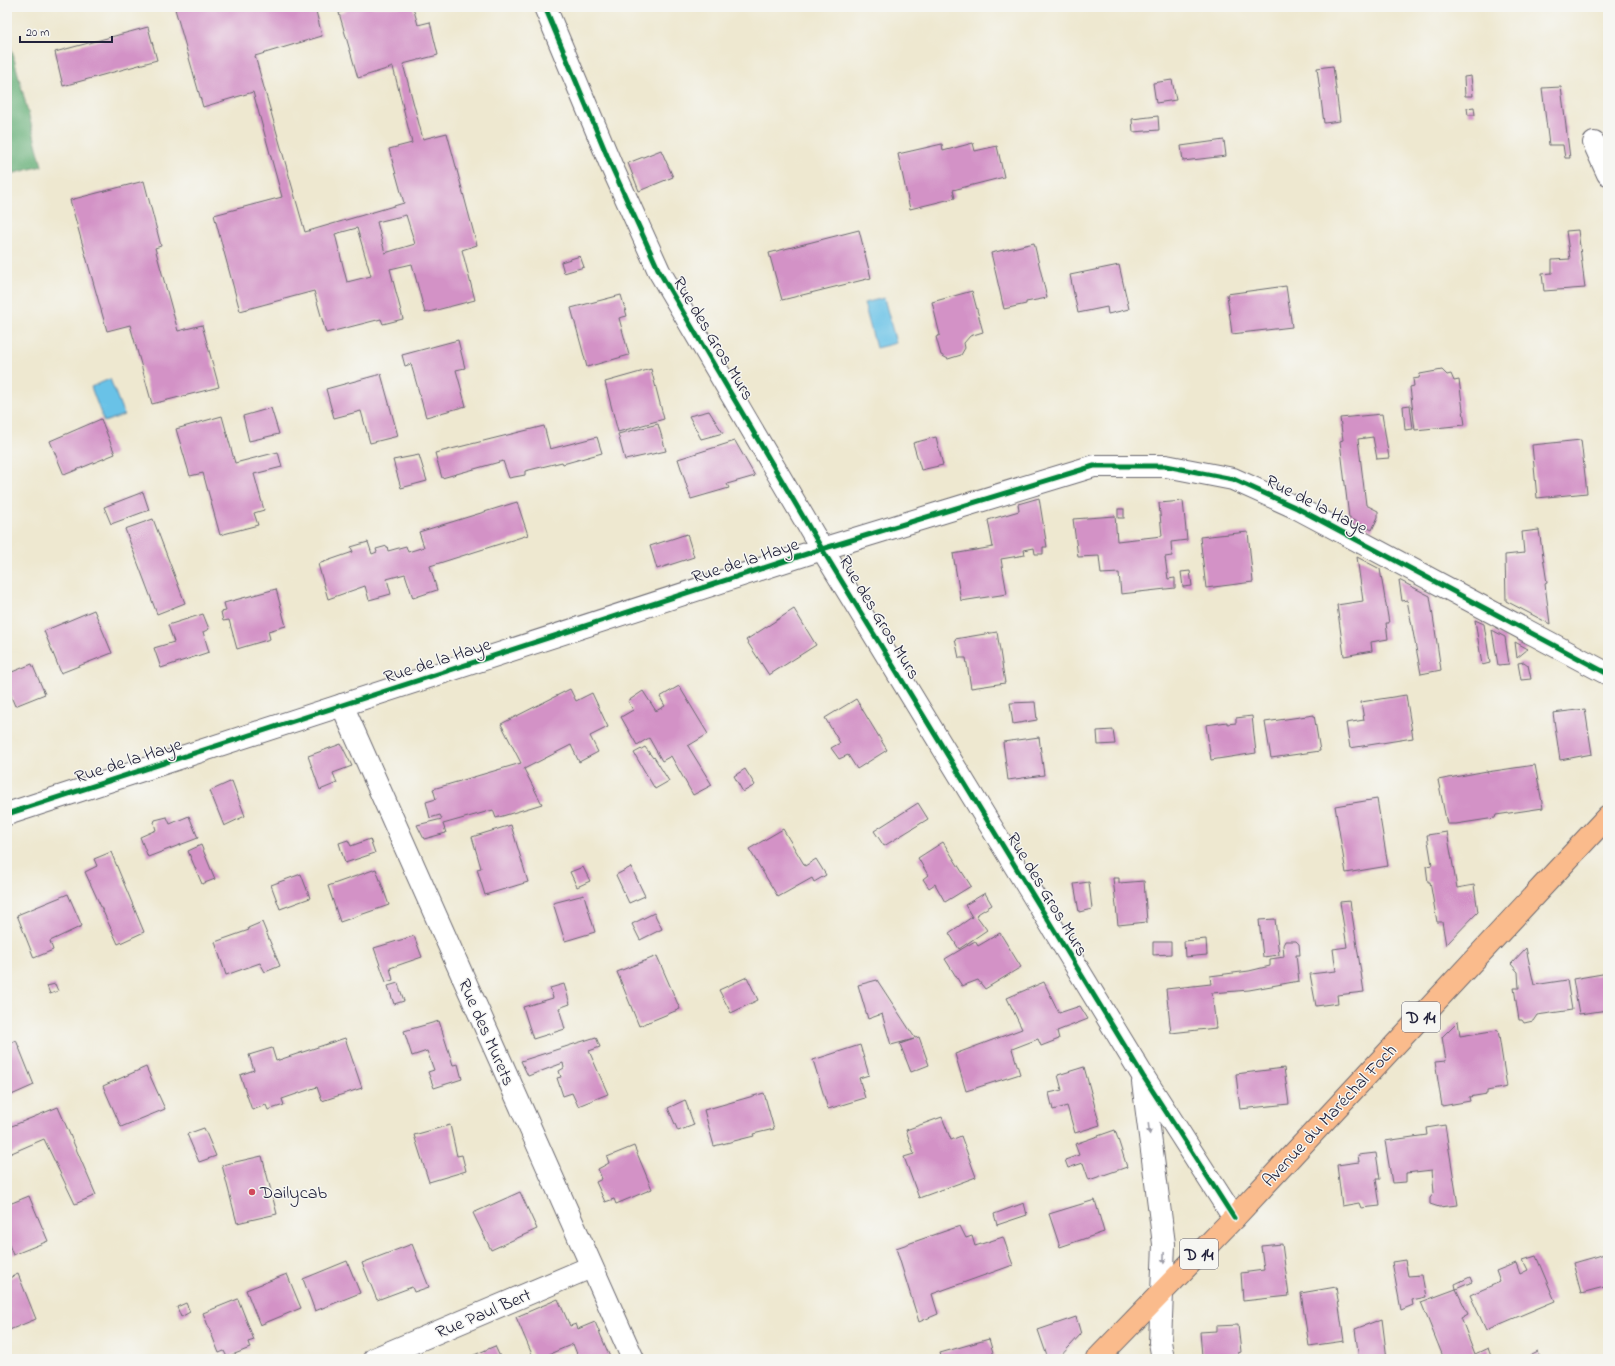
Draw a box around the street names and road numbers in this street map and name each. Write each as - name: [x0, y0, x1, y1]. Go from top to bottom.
- street label: Rue des Gros Murs: [665, 272, 760, 406]
- street label: Rue de la Haye: [1261, 469, 1372, 543]
- street label: Rue de la Haye: [689, 532, 803, 591]
- street label: Rue des Gros Murs: [831, 551, 926, 685]
- street label: Rue de la Haye: [381, 632, 495, 691]
- street label: Rue de la Haye: [72, 732, 186, 791]
- street label: Rue des Gros Murs: [999, 828, 1094, 962]
- street label: Rue des Murets: [450, 975, 520, 1090]
- road number: D 14: [1402, 1002, 1440, 1032]
- street label: Avenue du Maréchal Foch: [1257, 1039, 1404, 1194]
- road number: D 14: [1180, 1239, 1218, 1269]
- street label: Rue Paul Bert: [432, 1283, 536, 1347]

